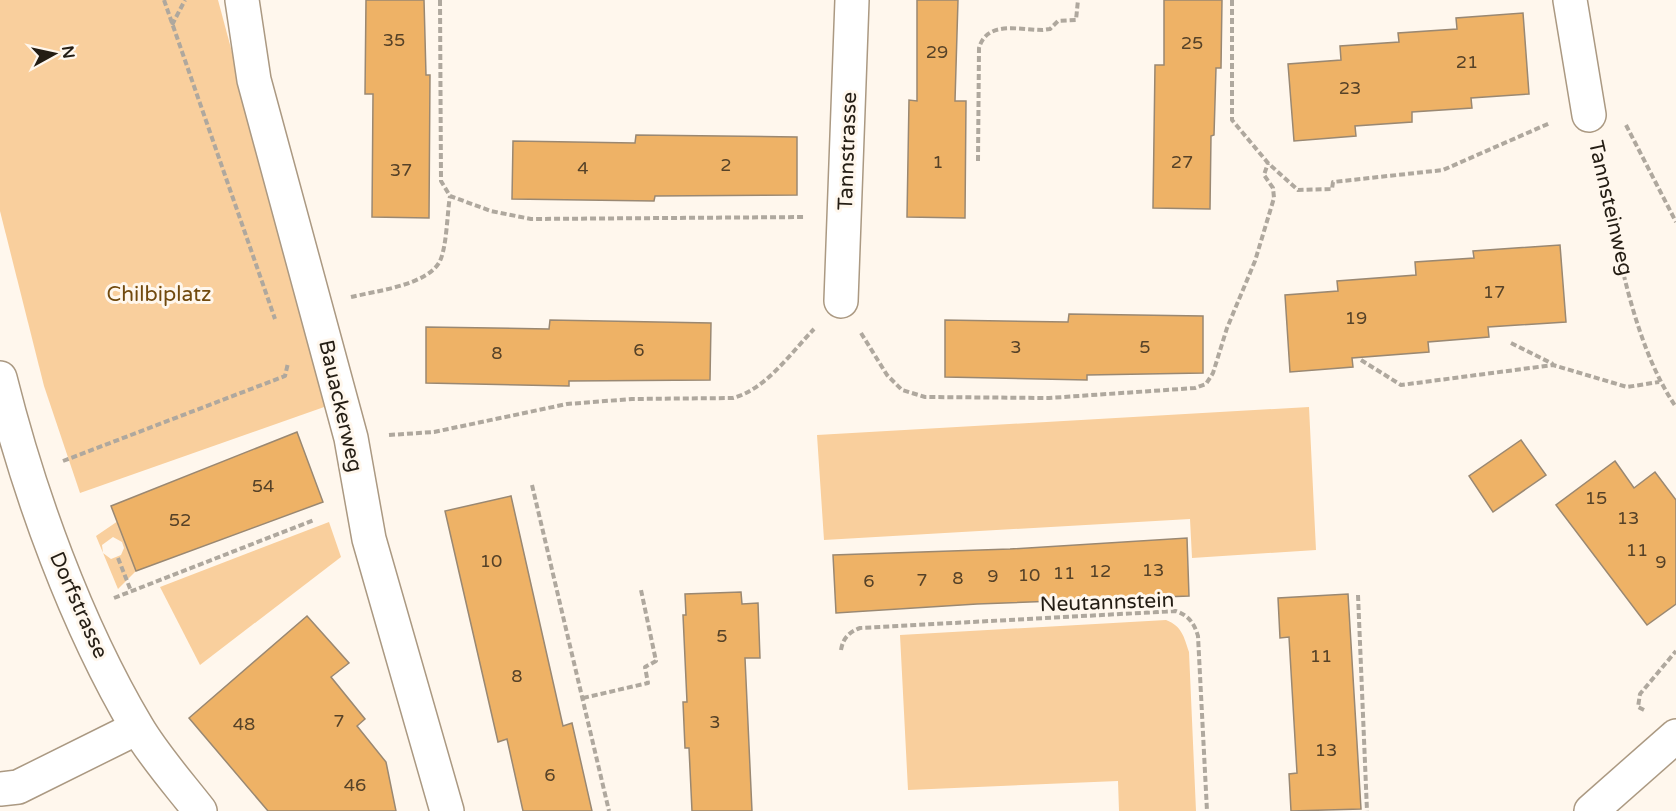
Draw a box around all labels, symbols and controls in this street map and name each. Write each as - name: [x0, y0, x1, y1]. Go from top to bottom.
- north arrow: [24, 24, 84, 84]
- house number: 35: [383, 29, 405, 51]
- house number: 25: [1181, 32, 1203, 54]
- house number: 29: [926, 41, 948, 63]
- text: N: [57, 44, 79, 60]
- house number: 21: [1456, 51, 1478, 73]
- house number: 23: [1339, 77, 1361, 99]
- street label: Tannstrasse: [833, 91, 862, 211]
- street label: Tannsteinweg: [1583, 138, 1638, 278]
- house number: 1: [932, 151, 944, 173]
- house number: 27: [1171, 151, 1193, 173]
- house number: 2: [720, 154, 732, 176]
- house number: 4: [577, 157, 589, 179]
- house number: 37: [390, 159, 412, 181]
- house number: 17: [1483, 281, 1505, 303]
- park label: Chilbiplatz: [107, 282, 211, 307]
- house number: 19: [1345, 307, 1367, 329]
- house number: 3: [1010, 336, 1022, 358]
- house number: 5: [1139, 336, 1151, 358]
- street label: Bauackerweg: [313, 338, 368, 475]
- house number: 6: [633, 339, 645, 361]
- house number: 8: [491, 342, 503, 364]
- house number: 54: [252, 475, 274, 497]
- house number: 15: [1585, 487, 1607, 509]
- house number: 13: [1617, 507, 1639, 529]
- house number: 52: [169, 509, 191, 531]
- house number: 11: [1626, 539, 1648, 561]
- street label: Dorfstrasse: [44, 548, 113, 663]
- house number: 10: [480, 550, 502, 572]
- house number: 9: [1655, 551, 1667, 573]
- house number: 13: [1142, 559, 1164, 581]
- house number: 12: [1089, 560, 1111, 582]
- house number: 11: [1053, 562, 1075, 584]
- house number: 10: [1018, 564, 1040, 586]
- house number: 9: [987, 565, 999, 587]
- house number: 8: [952, 567, 964, 589]
- house number: 7: [916, 569, 928, 591]
- house number: 6: [863, 570, 875, 592]
- street label: Neutannstein: [1039, 588, 1175, 617]
- house number: 5: [716, 625, 728, 647]
- house number: 11: [1310, 645, 1332, 667]
- house number: 8: [511, 665, 523, 687]
- house number: 7: [333, 710, 345, 732]
- house number: 3: [709, 711, 721, 733]
- house number: 48: [233, 713, 255, 735]
- house number: 13: [1315, 739, 1337, 761]
- house number: 6: [544, 764, 556, 786]
- house number: 46: [344, 774, 366, 796]

